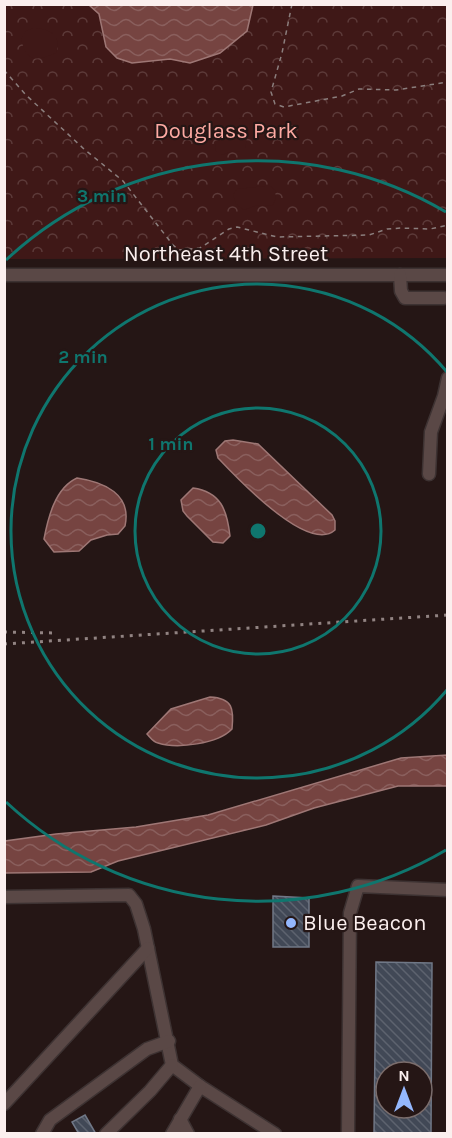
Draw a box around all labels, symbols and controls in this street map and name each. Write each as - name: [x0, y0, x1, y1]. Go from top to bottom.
- park label: Douglass Park: [154, 118, 298, 144]
- text: 3 min: [77, 185, 127, 207]
- street label: Northeast 4th Street: [124, 241, 328, 267]
- text: 2 min: [58, 346, 108, 368]
- text: 1 min: [148, 433, 194, 455]
- centre of rings: [248, 521, 268, 541]
- place label: Blue Beacon: [303, 910, 426, 936]
- marker: Blue Beacon: [284, 916, 298, 930]
- north arrow: [374, 1060, 434, 1120]
- text: N: [398, 1066, 410, 1085]

